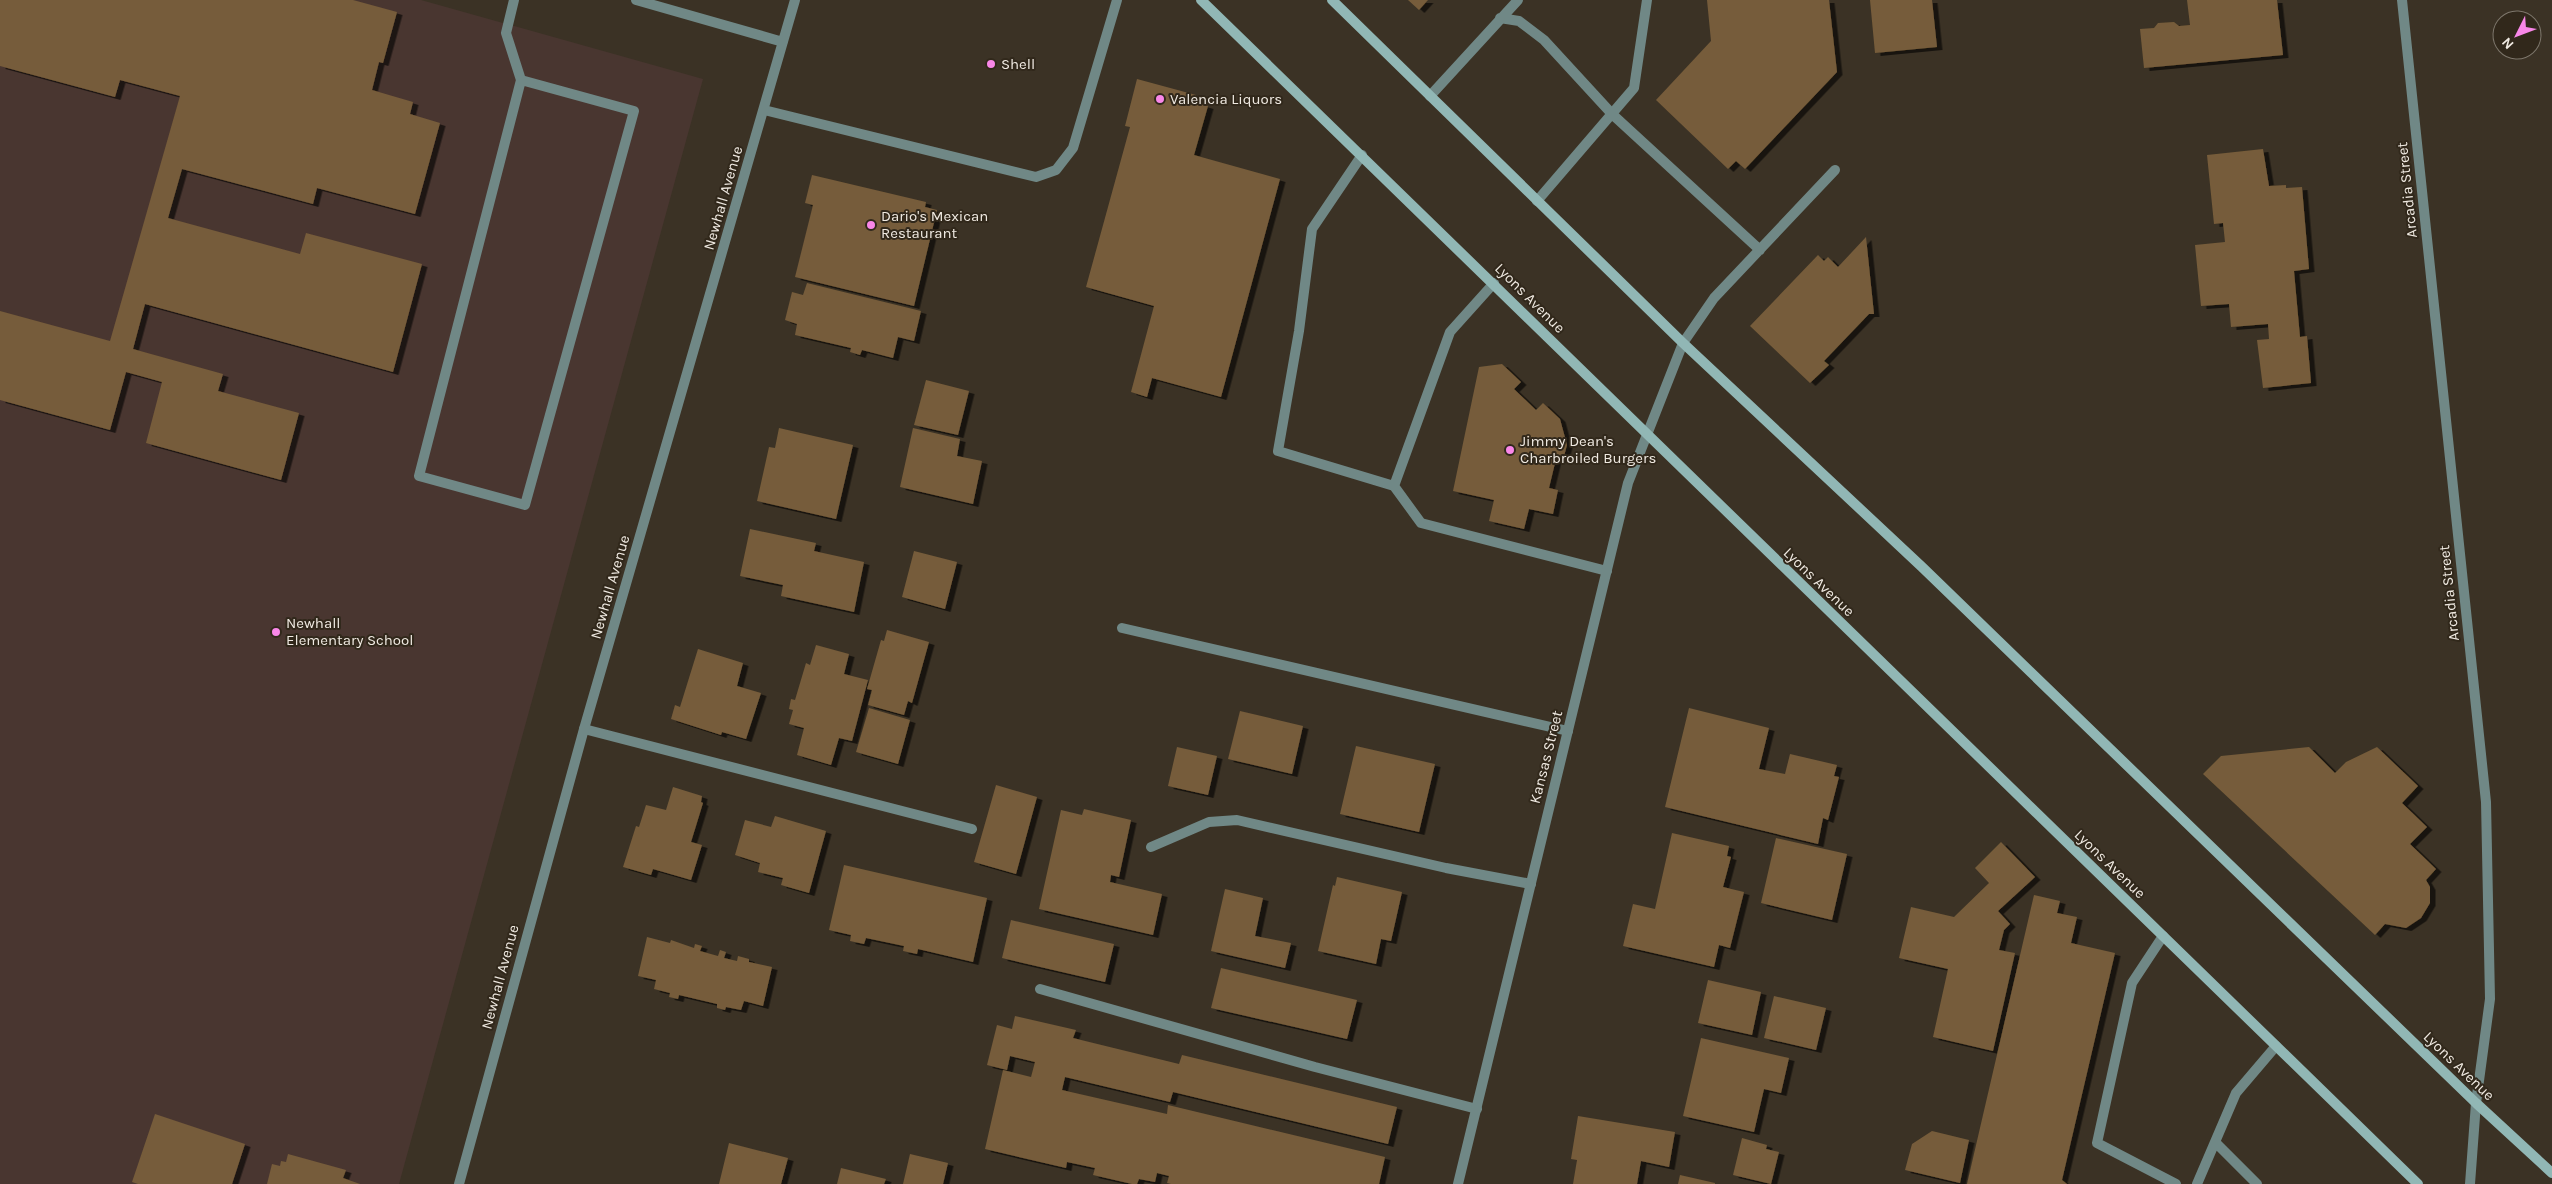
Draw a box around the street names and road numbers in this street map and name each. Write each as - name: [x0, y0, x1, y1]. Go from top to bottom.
- street label: Arcadia Street: [2393, 141, 2421, 239]
- street label: Newhall Avenue: [700, 144, 746, 252]
- street label: Lyons Avenue: [1491, 259, 1569, 337]
- street label: Newhall Avenue: [587, 533, 633, 641]
- street label: Lyons Avenue: [1780, 544, 1858, 620]
- street label: Arcadia Street: [2435, 544, 2463, 642]
- street label: Kansas Street: [1526, 708, 1566, 805]
- street label: Lyons Avenue: [2071, 826, 2149, 902]
- street label: Newhall Avenue: [477, 923, 523, 1031]
- street label: Lyons Avenue: [2420, 1028, 2498, 1104]

